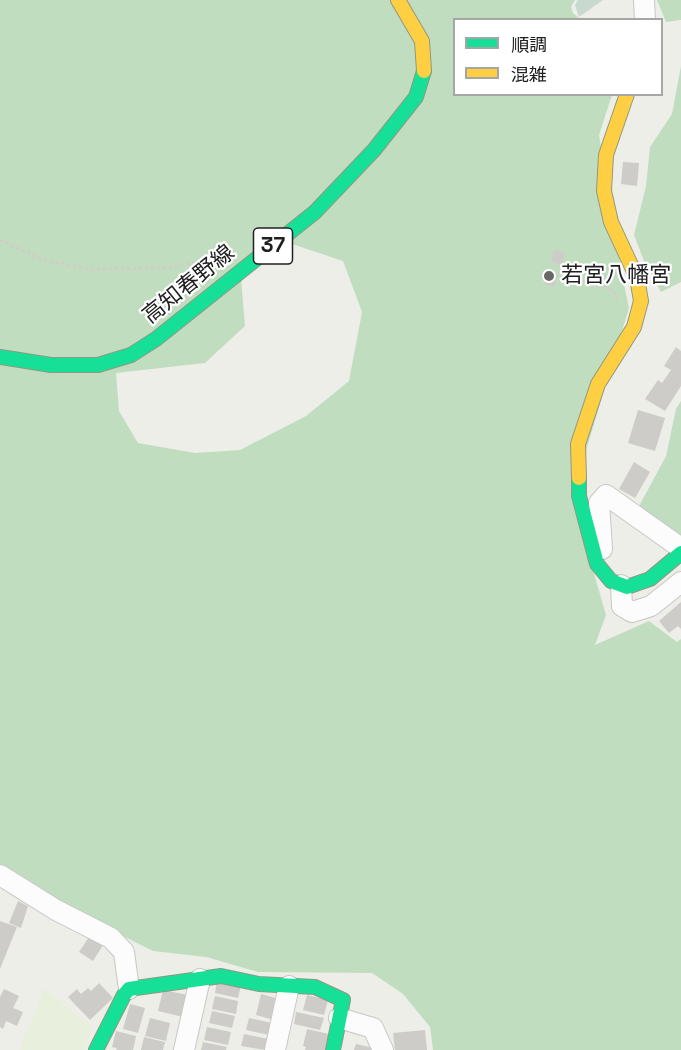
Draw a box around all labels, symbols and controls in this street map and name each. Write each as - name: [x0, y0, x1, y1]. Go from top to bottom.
- legend: [453, 18, 663, 96]
- text: 順調: [511, 33, 547, 56]
- text: 混雑: [511, 63, 547, 86]
- road number: 37: [254, 228, 292, 264]
- street label: 高知春野線: [138, 240, 240, 330]
- place label: 若宮八幡宮: [561, 263, 671, 289]
- marker: 若宮八幡宮: [542, 269, 556, 283]

